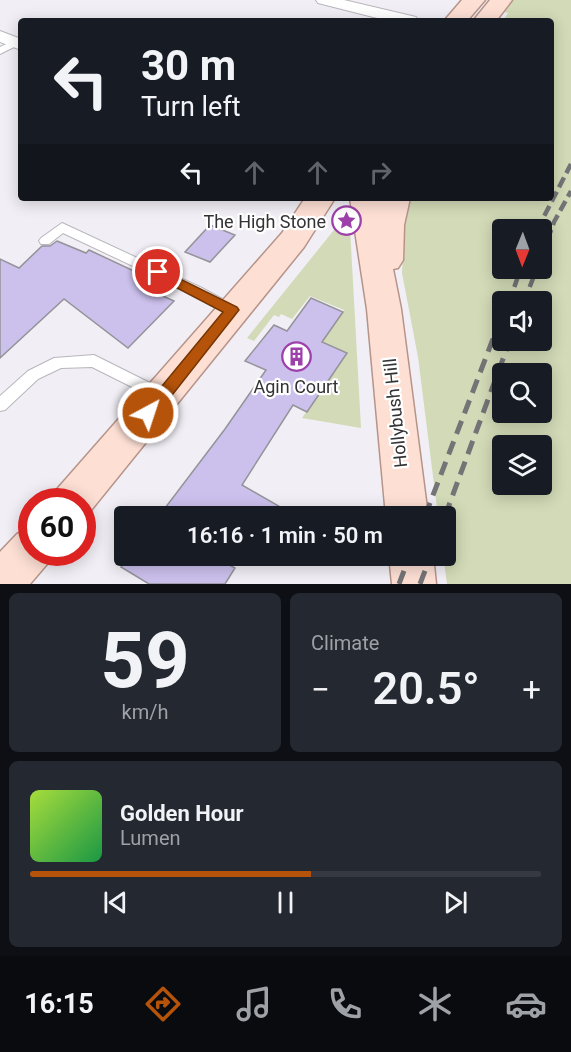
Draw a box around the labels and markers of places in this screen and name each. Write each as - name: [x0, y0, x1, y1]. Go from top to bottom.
- place icon: The High Stone: [331, 205, 363, 237]
- place label: The High Stone: [203, 211, 326, 232]
- pin: [132, 246, 183, 297]
- building icon: Agin Court: [280, 341, 312, 373]
- place label: Agin Court: [254, 376, 339, 397]

